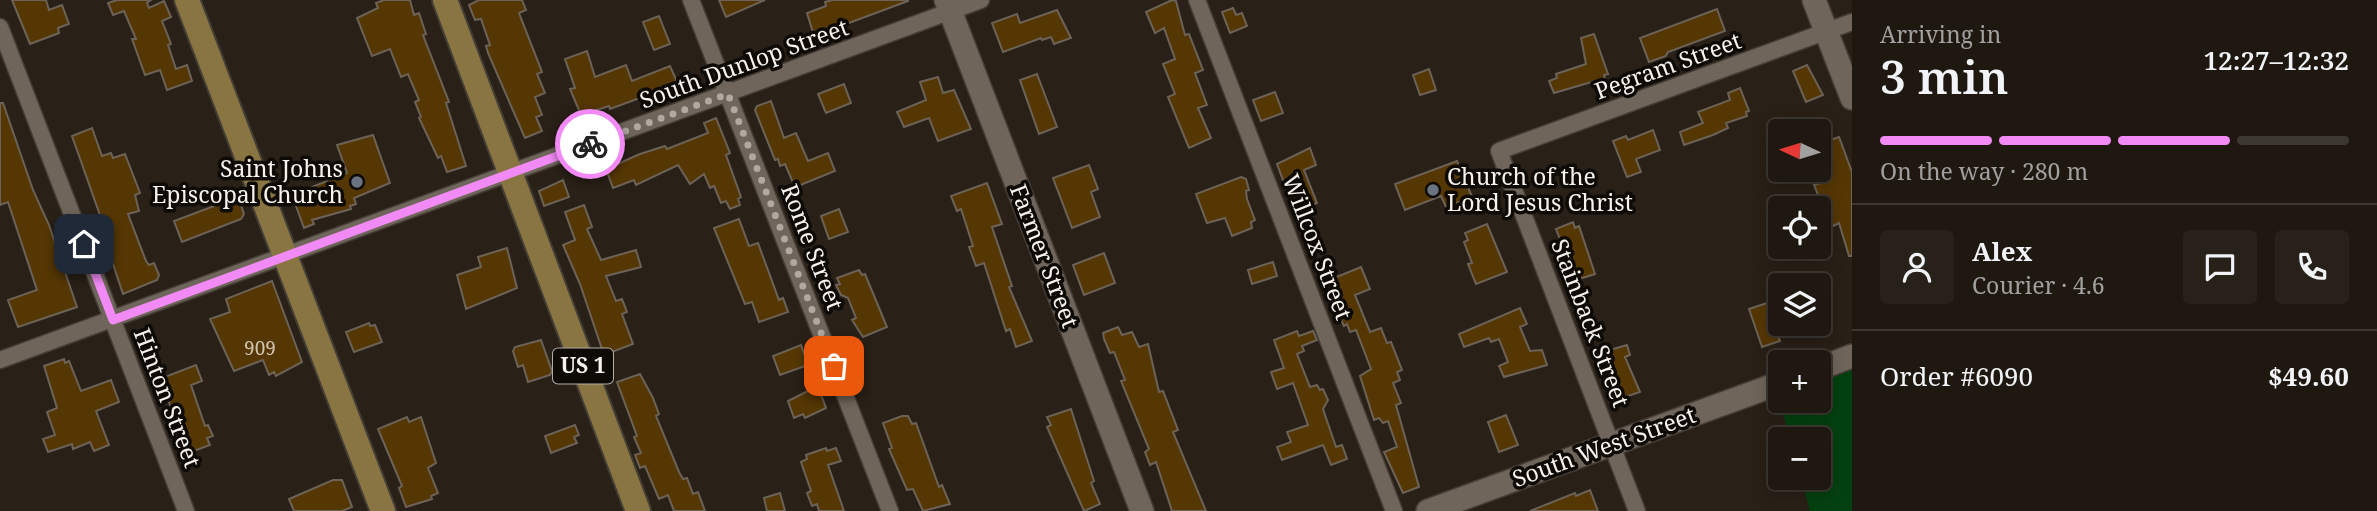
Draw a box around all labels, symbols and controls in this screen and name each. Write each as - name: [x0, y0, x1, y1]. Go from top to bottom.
- street label: South Dunlop Street: [635, 10, 852, 116]
- text: Arriving in: [1880, 18, 2001, 50]
- street label: Pegram Street: [1590, 24, 1745, 106]
- text: 12:27–12:32: [2203, 42, 2349, 78]
- text: 3 min: [1880, 45, 2008, 107]
- courier: [555, 109, 625, 179]
- north arrow: [1768, 119, 1830, 182]
- map controls: [1768, 119, 1831, 490]
- icon: bike: [571, 125, 609, 163]
- place label: Saint Johns Episcopal Church: [152, 152, 343, 210]
- text: On the way · 280 m: [1880, 155, 2088, 187]
- place label: Church of the Lord Jesus Christ: [1447, 160, 1633, 218]
- street label: Willcox Street: [1275, 169, 1360, 324]
- marker: Saint Johns Episcopal Church: [349, 174, 365, 190]
- street label: Rome Street: [774, 179, 852, 314]
- street label: Farmer Street: [1003, 179, 1087, 332]
- marker: Church of the Lord Jesus Christ: [1425, 182, 1441, 198]
- button: locate: [1768, 196, 1831, 259]
- pin: [54, 214, 114, 274]
- icon: home: [65, 225, 103, 263]
- button: person: [1880, 230, 1954, 304]
- button: chat: [2183, 230, 2257, 304]
- button: phone: [2275, 230, 2349, 304]
- text: Alex: [1972, 233, 2032, 269]
- street label: Stainback Street: [1544, 234, 1638, 411]
- text: Courier · 4.6: [1972, 269, 2105, 301]
- button: layers: [1768, 273, 1831, 336]
- street label: Hinton Street: [127, 323, 209, 472]
- house number: 909: [244, 335, 276, 361]
- pin: [804, 336, 864, 396]
- icon: bag: [815, 347, 853, 385]
- road number: US 1: [553, 348, 613, 384]
- button: +: [1768, 350, 1831, 413]
- text: Order #6090: [1880, 358, 2033, 394]
- text: $49.60: [2268, 358, 2349, 394]
- street label: South West Street: [1508, 398, 1700, 494]
- button: −: [1768, 427, 1831, 490]

